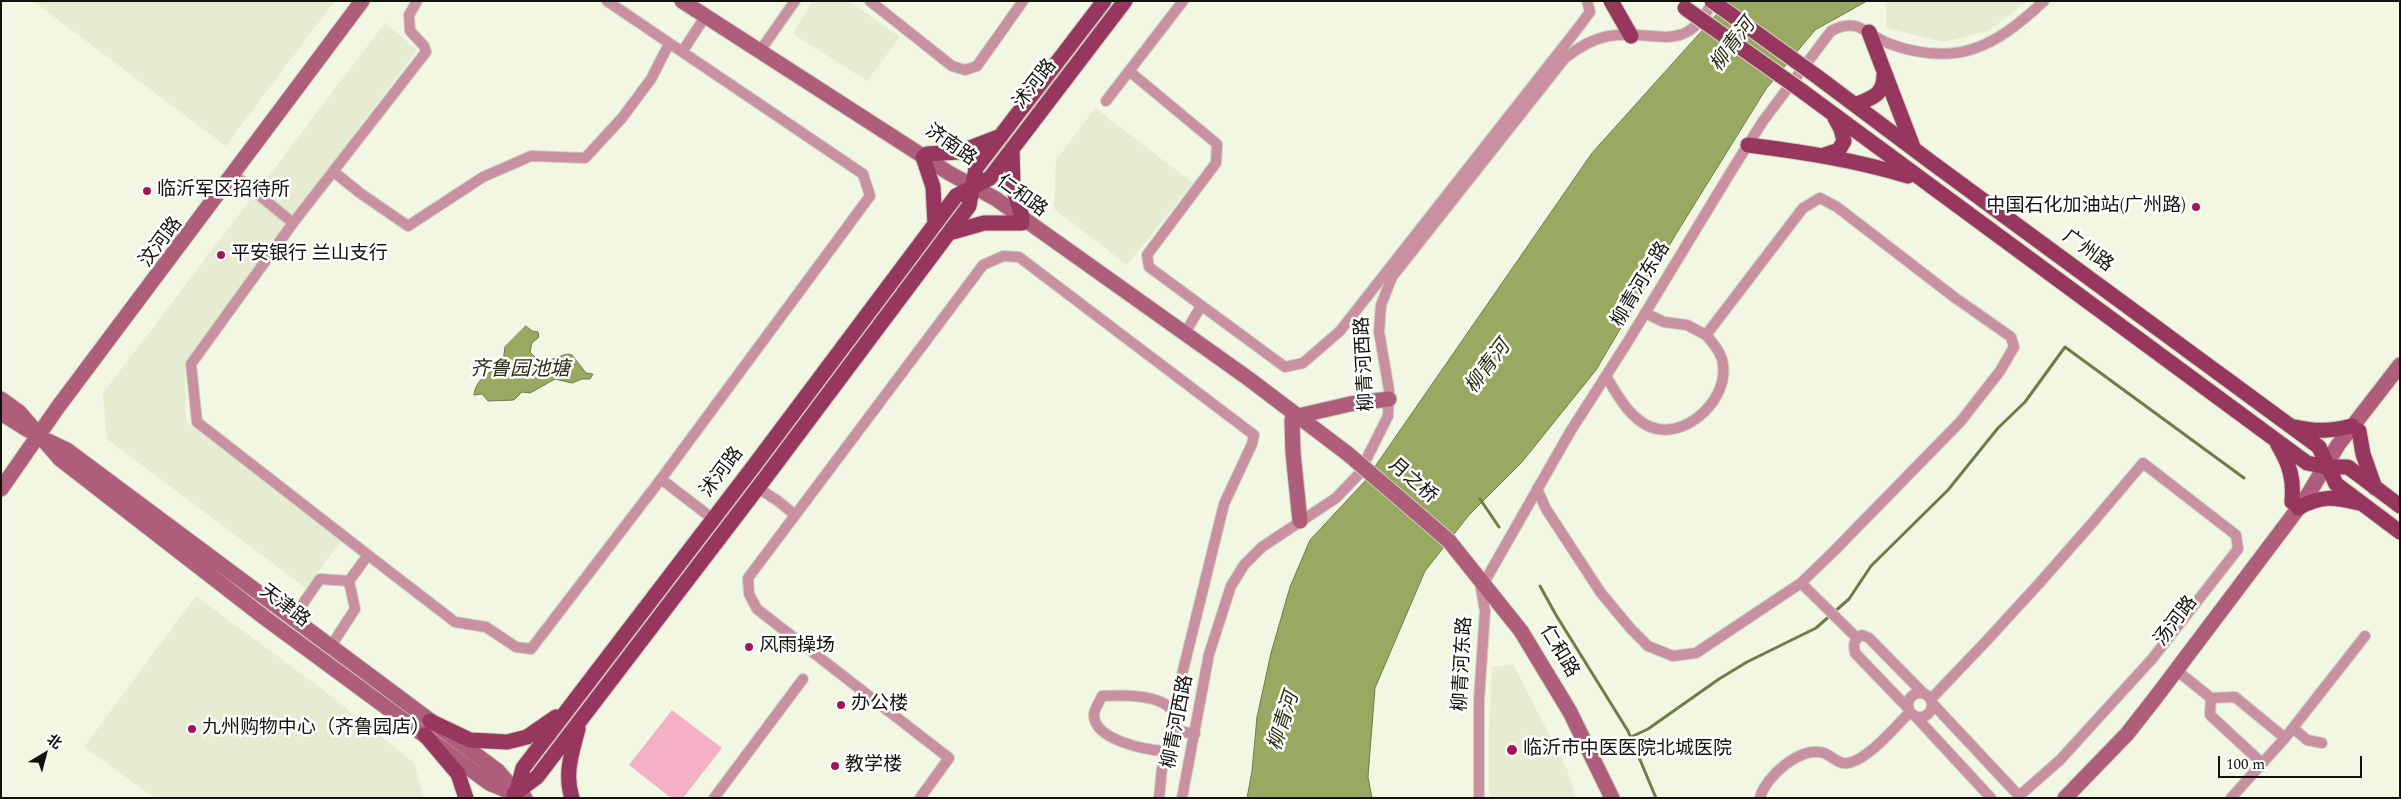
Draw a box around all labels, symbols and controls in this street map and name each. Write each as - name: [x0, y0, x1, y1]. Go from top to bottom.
- water label: 柳青河: [1706, 15, 1762, 77]
- street label: 沭河路: [1009, 56, 1063, 114]
- street label: 济南路: [920, 120, 980, 172]
- street label: 仁和路: [991, 171, 1051, 223]
- place label: 临沂军区招待所: [157, 180, 290, 202]
- marker: 临沂军区招待所: [141, 185, 153, 197]
- place label: 中国石化加油站(广州路): [1987, 196, 2186, 218]
- marker: 中国石化加油站(广州路): [2190, 201, 2202, 213]
- street label: 汶河路: [136, 213, 188, 273]
- street label: 广州路: [2057, 226, 2117, 278]
- street label: 柳青河东路: [1608, 238, 1676, 332]
- place label: 平安银行 兰山支行: [231, 244, 388, 266]
- marker: 平安银行 兰山支行: [215, 249, 227, 261]
- street label: 柳青河西路: [1352, 316, 1380, 412]
- water label: 柳青河: [1461, 337, 1517, 399]
- water label: 齐鲁园池塘: [470, 359, 570, 383]
- street label: 沭河路: [697, 443, 749, 503]
- street label: 月之桥: [1383, 455, 1441, 509]
- street label: 天津路: [254, 581, 314, 633]
- street label: 汤河路: [2151, 592, 2203, 652]
- street label: 柳青河东路: [1450, 616, 1478, 712]
- street label: 仁和路: [1534, 622, 1582, 682]
- place label: 风雨操场: [759, 636, 835, 658]
- marker: 风雨操场: [743, 641, 755, 653]
- street label: 柳青河西路: [1159, 673, 1199, 771]
- water label: 柳青河: [1264, 690, 1306, 754]
- place label: 办公楼: [851, 694, 908, 716]
- marker: 办公楼: [835, 699, 847, 711]
- place label: 九州购物中心（齐鲁园店）: [202, 718, 430, 740]
- marker: 九州购物中心（齐鲁园店）: [186, 723, 198, 735]
- north arrow: [20, 729, 70, 779]
- text: 北: [42, 729, 66, 754]
- place label: 临沂市中医医院北城医院: [1523, 739, 1732, 761]
- marker: 临沂市中医医院北城医院: [1505, 743, 1519, 757]
- scale bar: [2221, 746, 2365, 778]
- text: 100 m: [2226, 753, 2265, 776]
- place label: 教学楼: [845, 755, 902, 777]
- marker: 教学楼: [829, 760, 841, 772]

